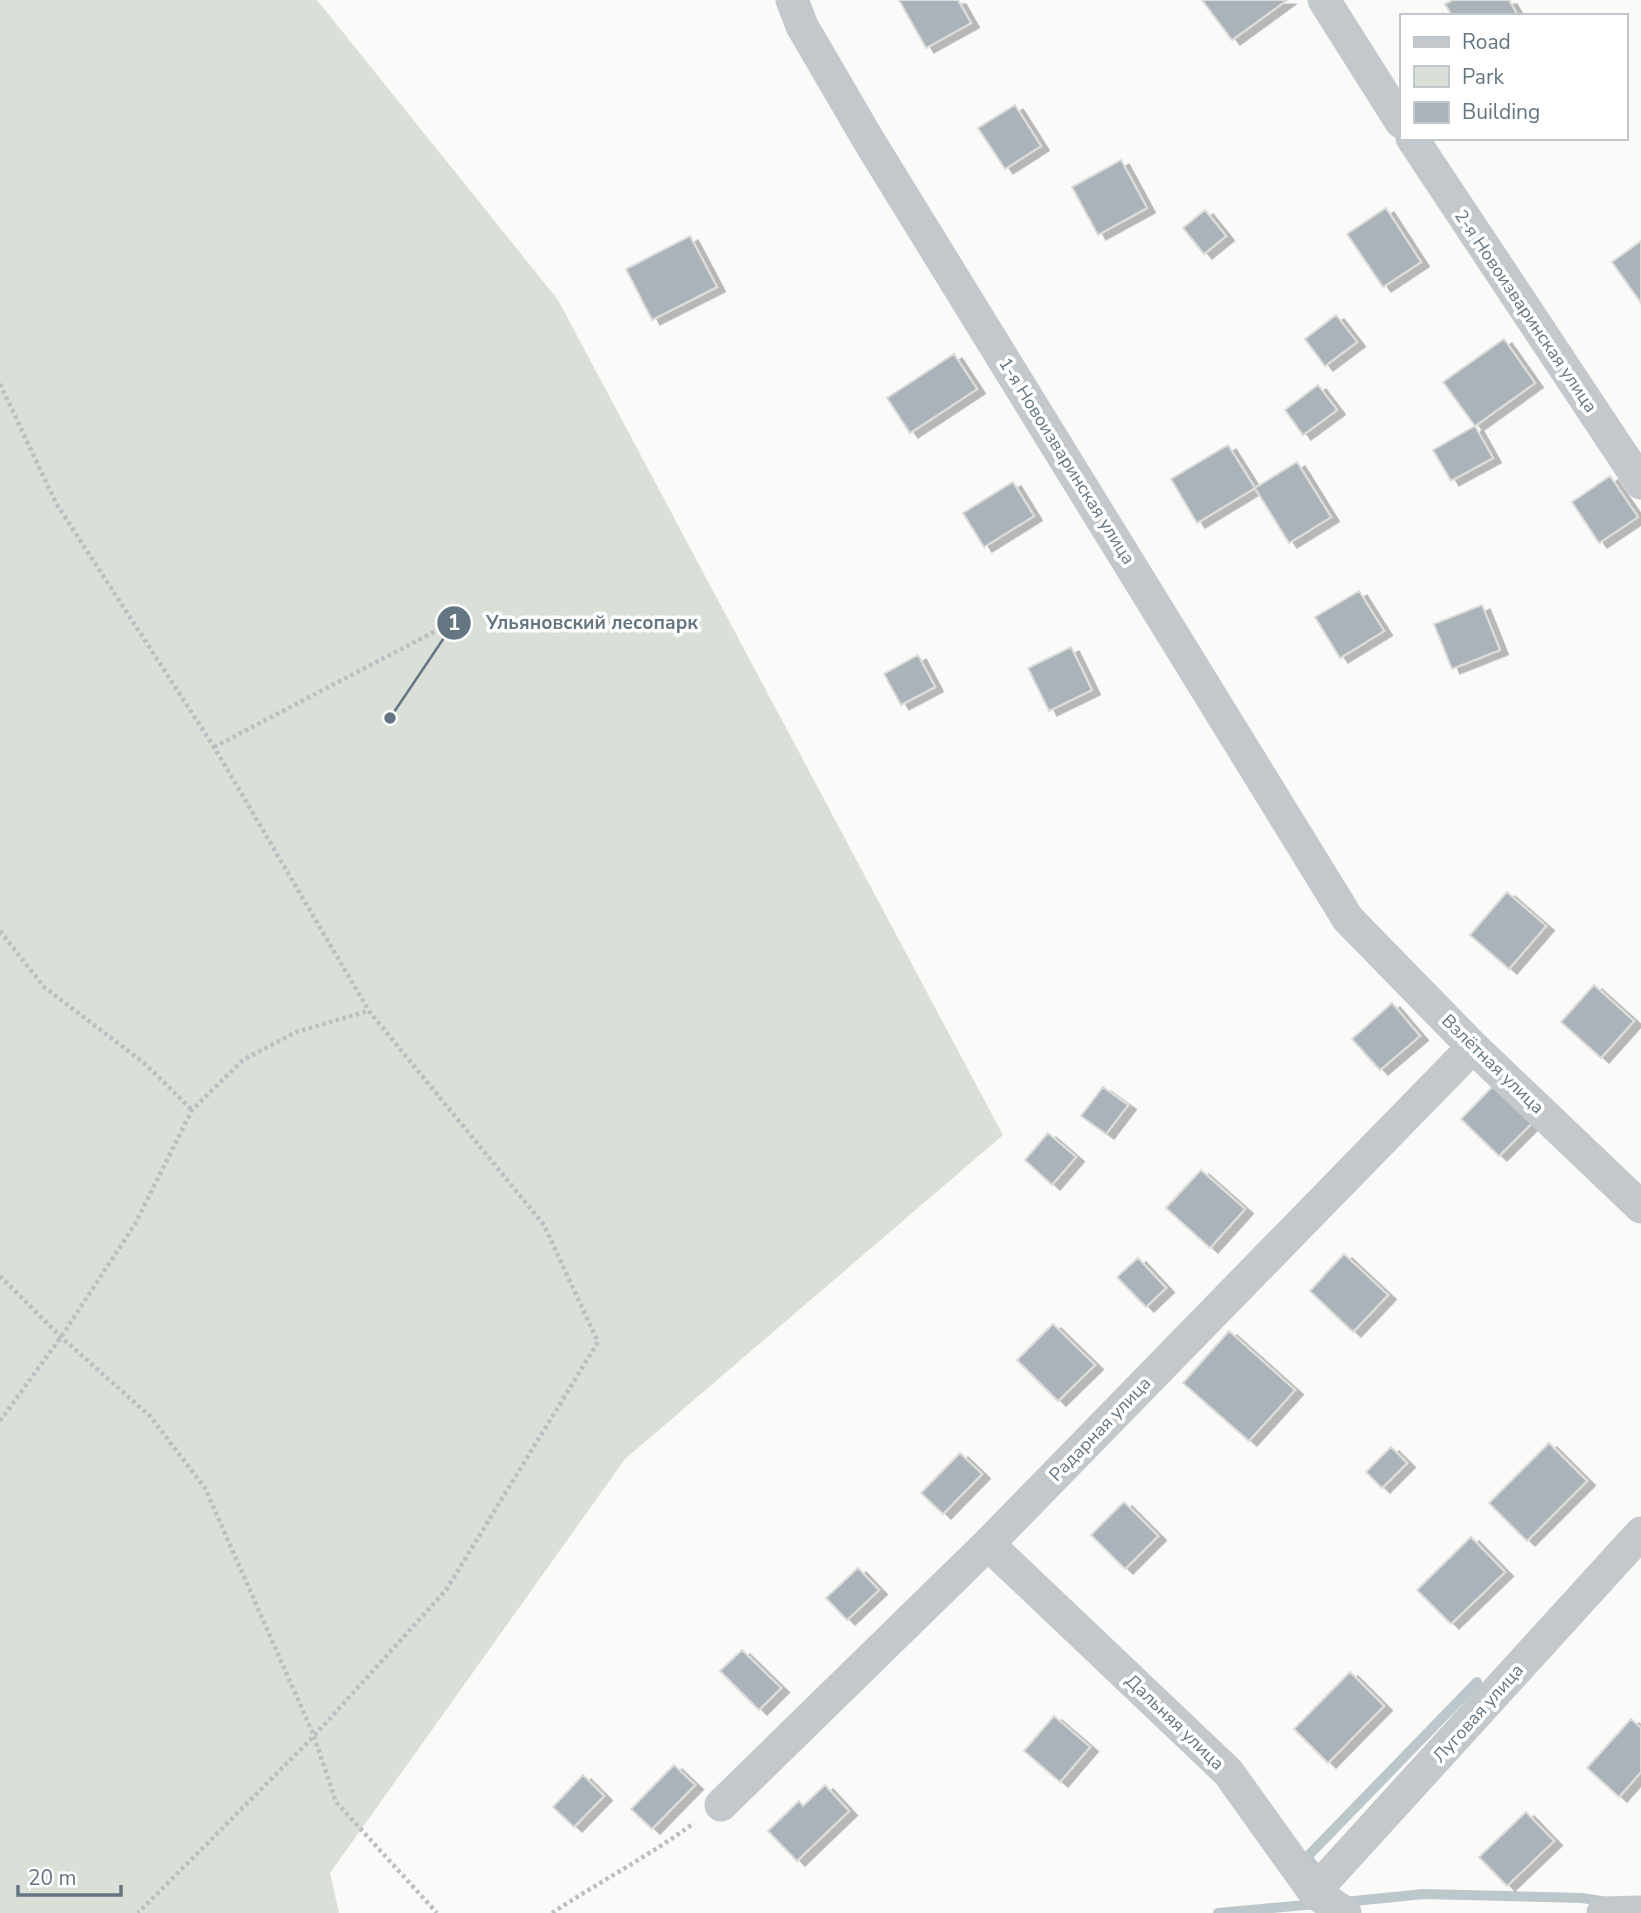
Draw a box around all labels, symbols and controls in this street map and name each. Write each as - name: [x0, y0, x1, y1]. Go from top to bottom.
- legend: [1400, 14, 1627, 140]
- text: Road: [1462, 28, 1511, 56]
- text: Park: [1462, 63, 1504, 91]
- text: Building: [1462, 98, 1540, 126]
- street label: 2-я Новоизваринская улица: [1449, 205, 1603, 417]
- street label: 1-я Новоизваринская улица: [993, 353, 1141, 569]
- callout: Ульяновский лесопарк: [437, 603, 712, 643]
- text: 1: [448, 609, 460, 637]
- text: Ульяновский лесопарк: [485, 610, 698, 636]
- street label: Взлётная улица: [1436, 1009, 1550, 1119]
- street label: Радарная улица: [1044, 1371, 1156, 1487]
- street label: Луговая улица: [1427, 1659, 1529, 1767]
- street label: Дальняя улица: [1120, 1669, 1230, 1775]
- scale bar: [18, 1854, 121, 1898]
- text: 20 m: [28, 1864, 77, 1892]

